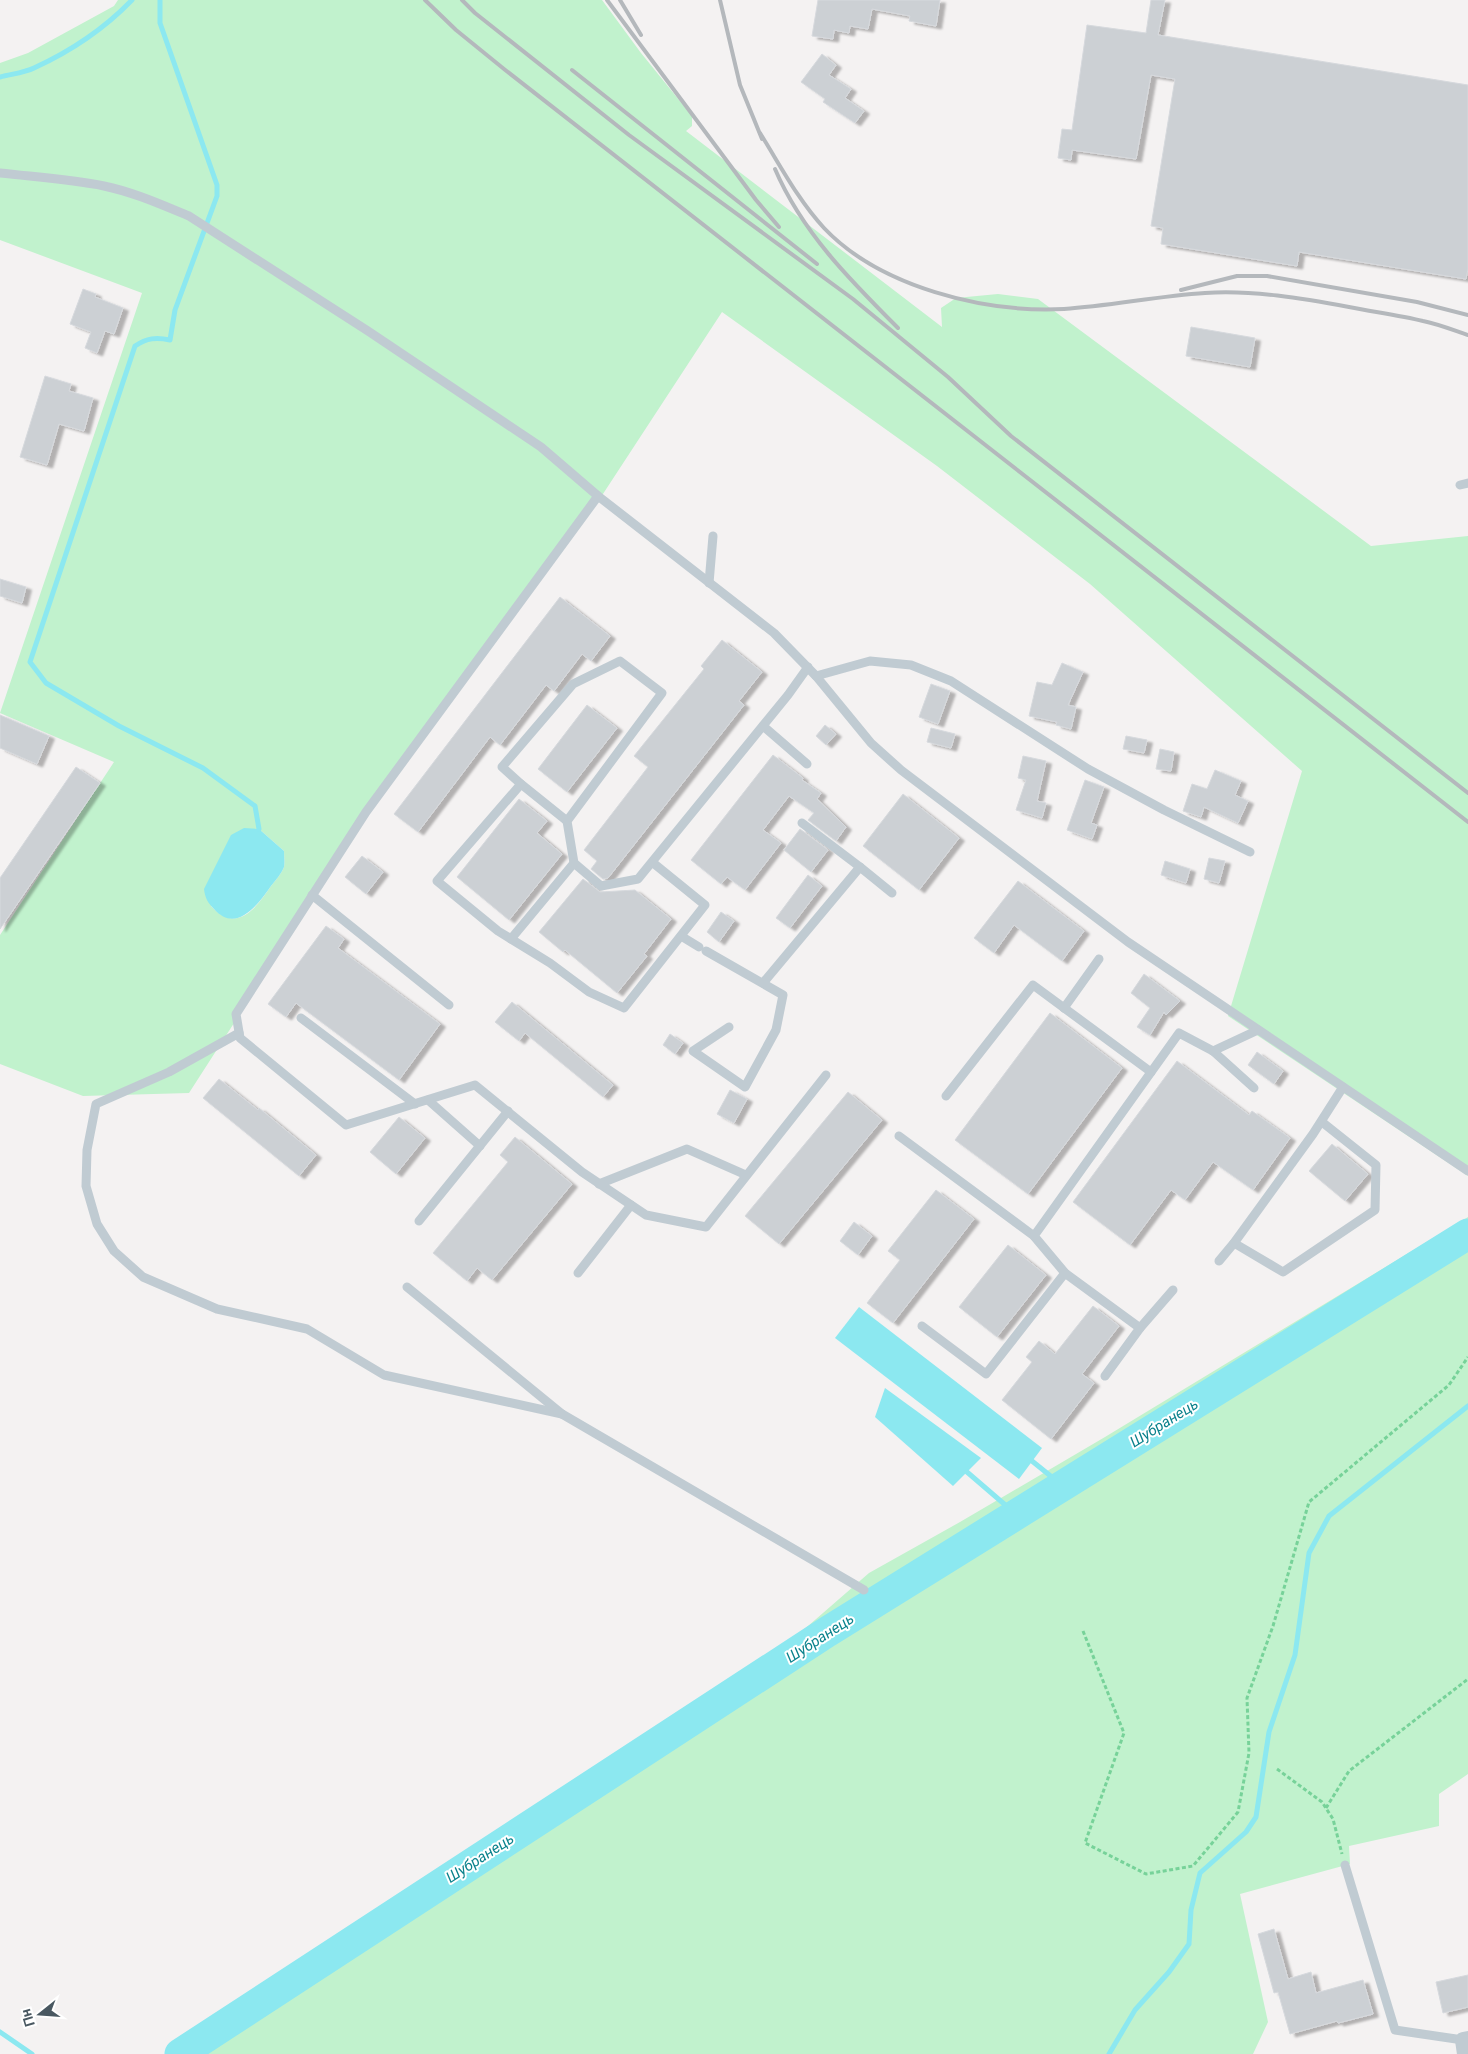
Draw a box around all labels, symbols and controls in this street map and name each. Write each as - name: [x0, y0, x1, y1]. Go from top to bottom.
- water label: Шубранець: [1126, 1395, 1202, 1451]
- water label: Шубранець: [783, 1609, 857, 1667]
- water label: Шубранець: [443, 1829, 517, 1887]
- north arrow: [15, 1989, 65, 2039]
- text: Пн: [17, 2007, 38, 2029]

